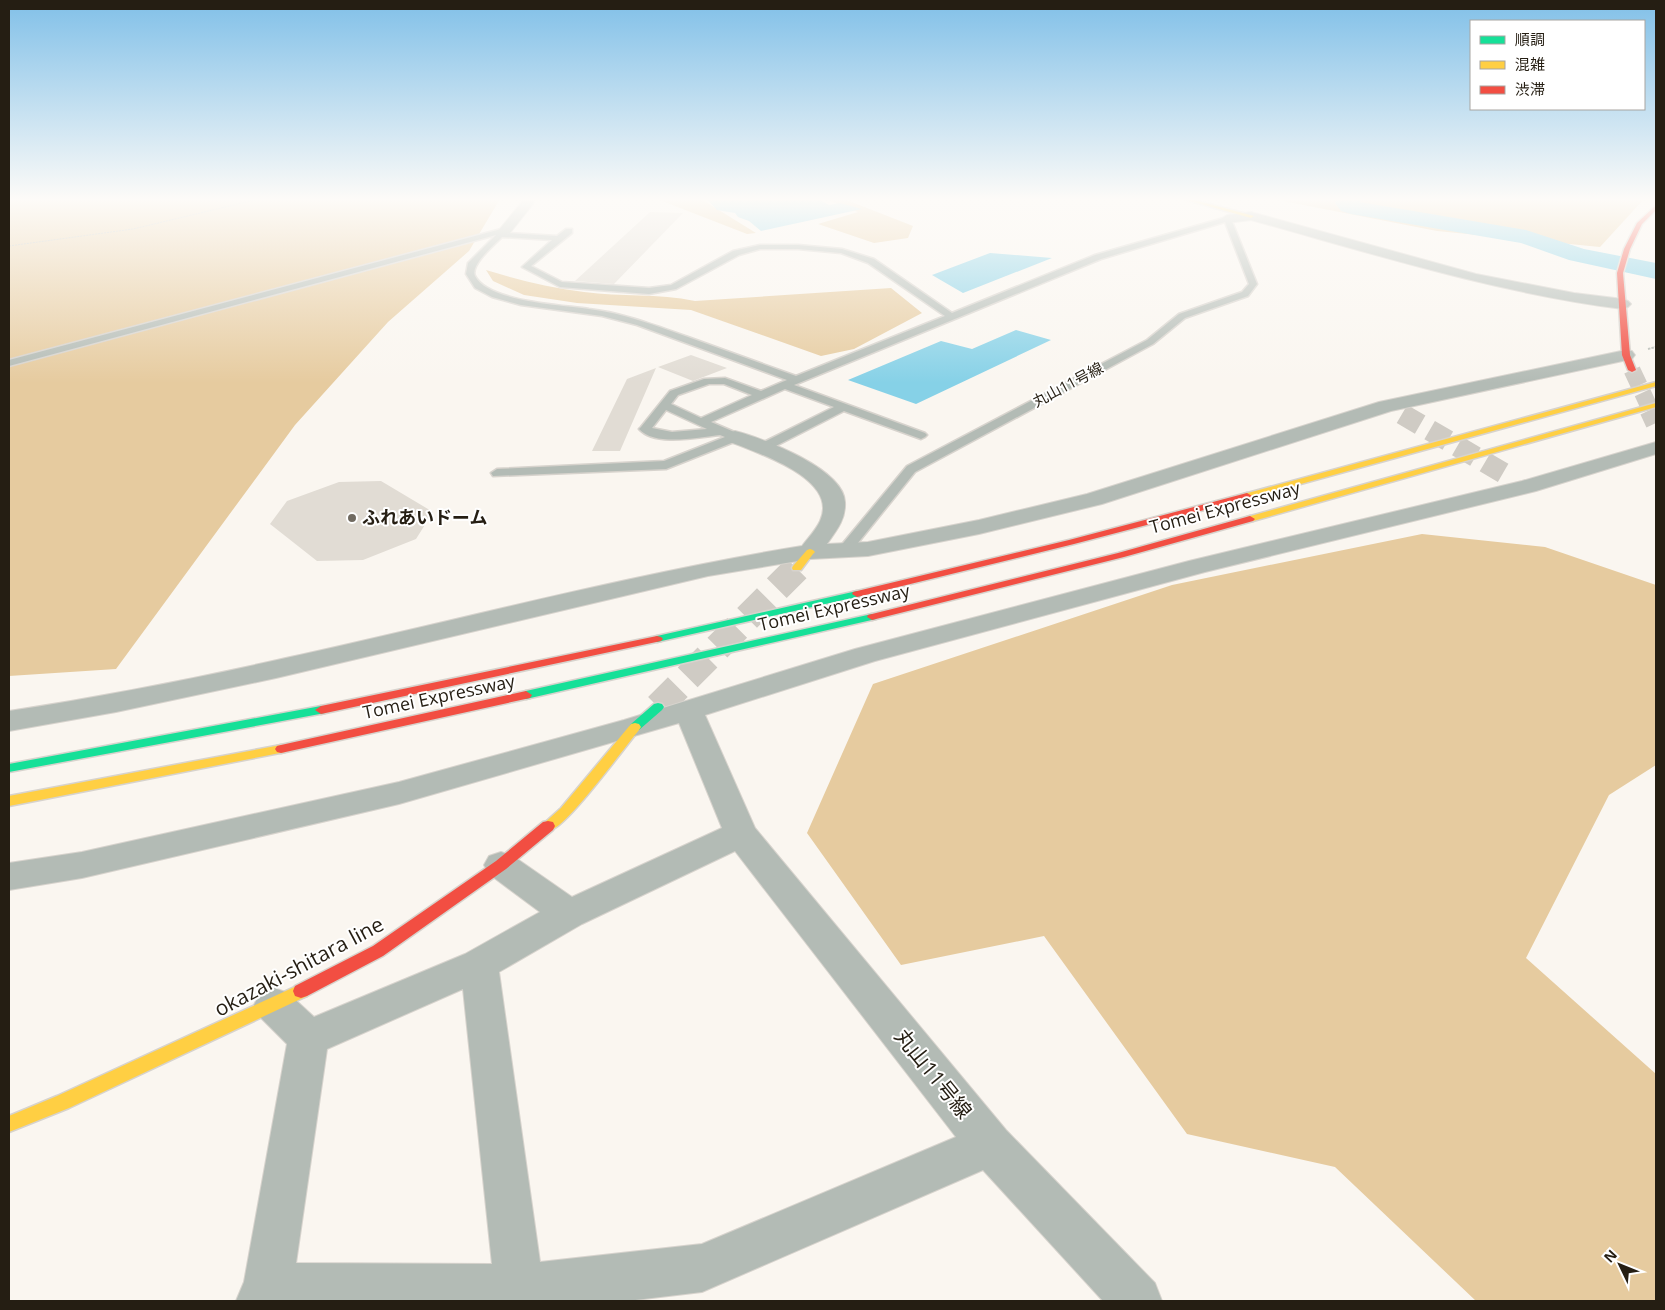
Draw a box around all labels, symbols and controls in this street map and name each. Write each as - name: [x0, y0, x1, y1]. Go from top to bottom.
- legend: [1470, 20, 1645, 110]
- text: 順調: [1515, 29, 1545, 49]
- text: 混雑: [1515, 54, 1545, 74]
- text: 渋滞: [1515, 79, 1545, 99]
- street label: 丸山11号線: [1029, 357, 1106, 411]
- street label: Tomei Expressway: [1147, 475, 1304, 539]
- place label: ふれあいドーム: [362, 505, 487, 529]
- marker: ふれあいドーム: [346, 512, 358, 524]
- street label: Tomei Expressway: [756, 578, 913, 636]
- street label: Tomei Expressway: [361, 668, 518, 724]
- street label: okazaki-shitara line: [209, 910, 388, 1023]
- street label: 丸山11号線: [889, 1023, 979, 1124]
- north arrow: [1595, 1240, 1645, 1290]
- text: N: [1599, 1245, 1621, 1266]

